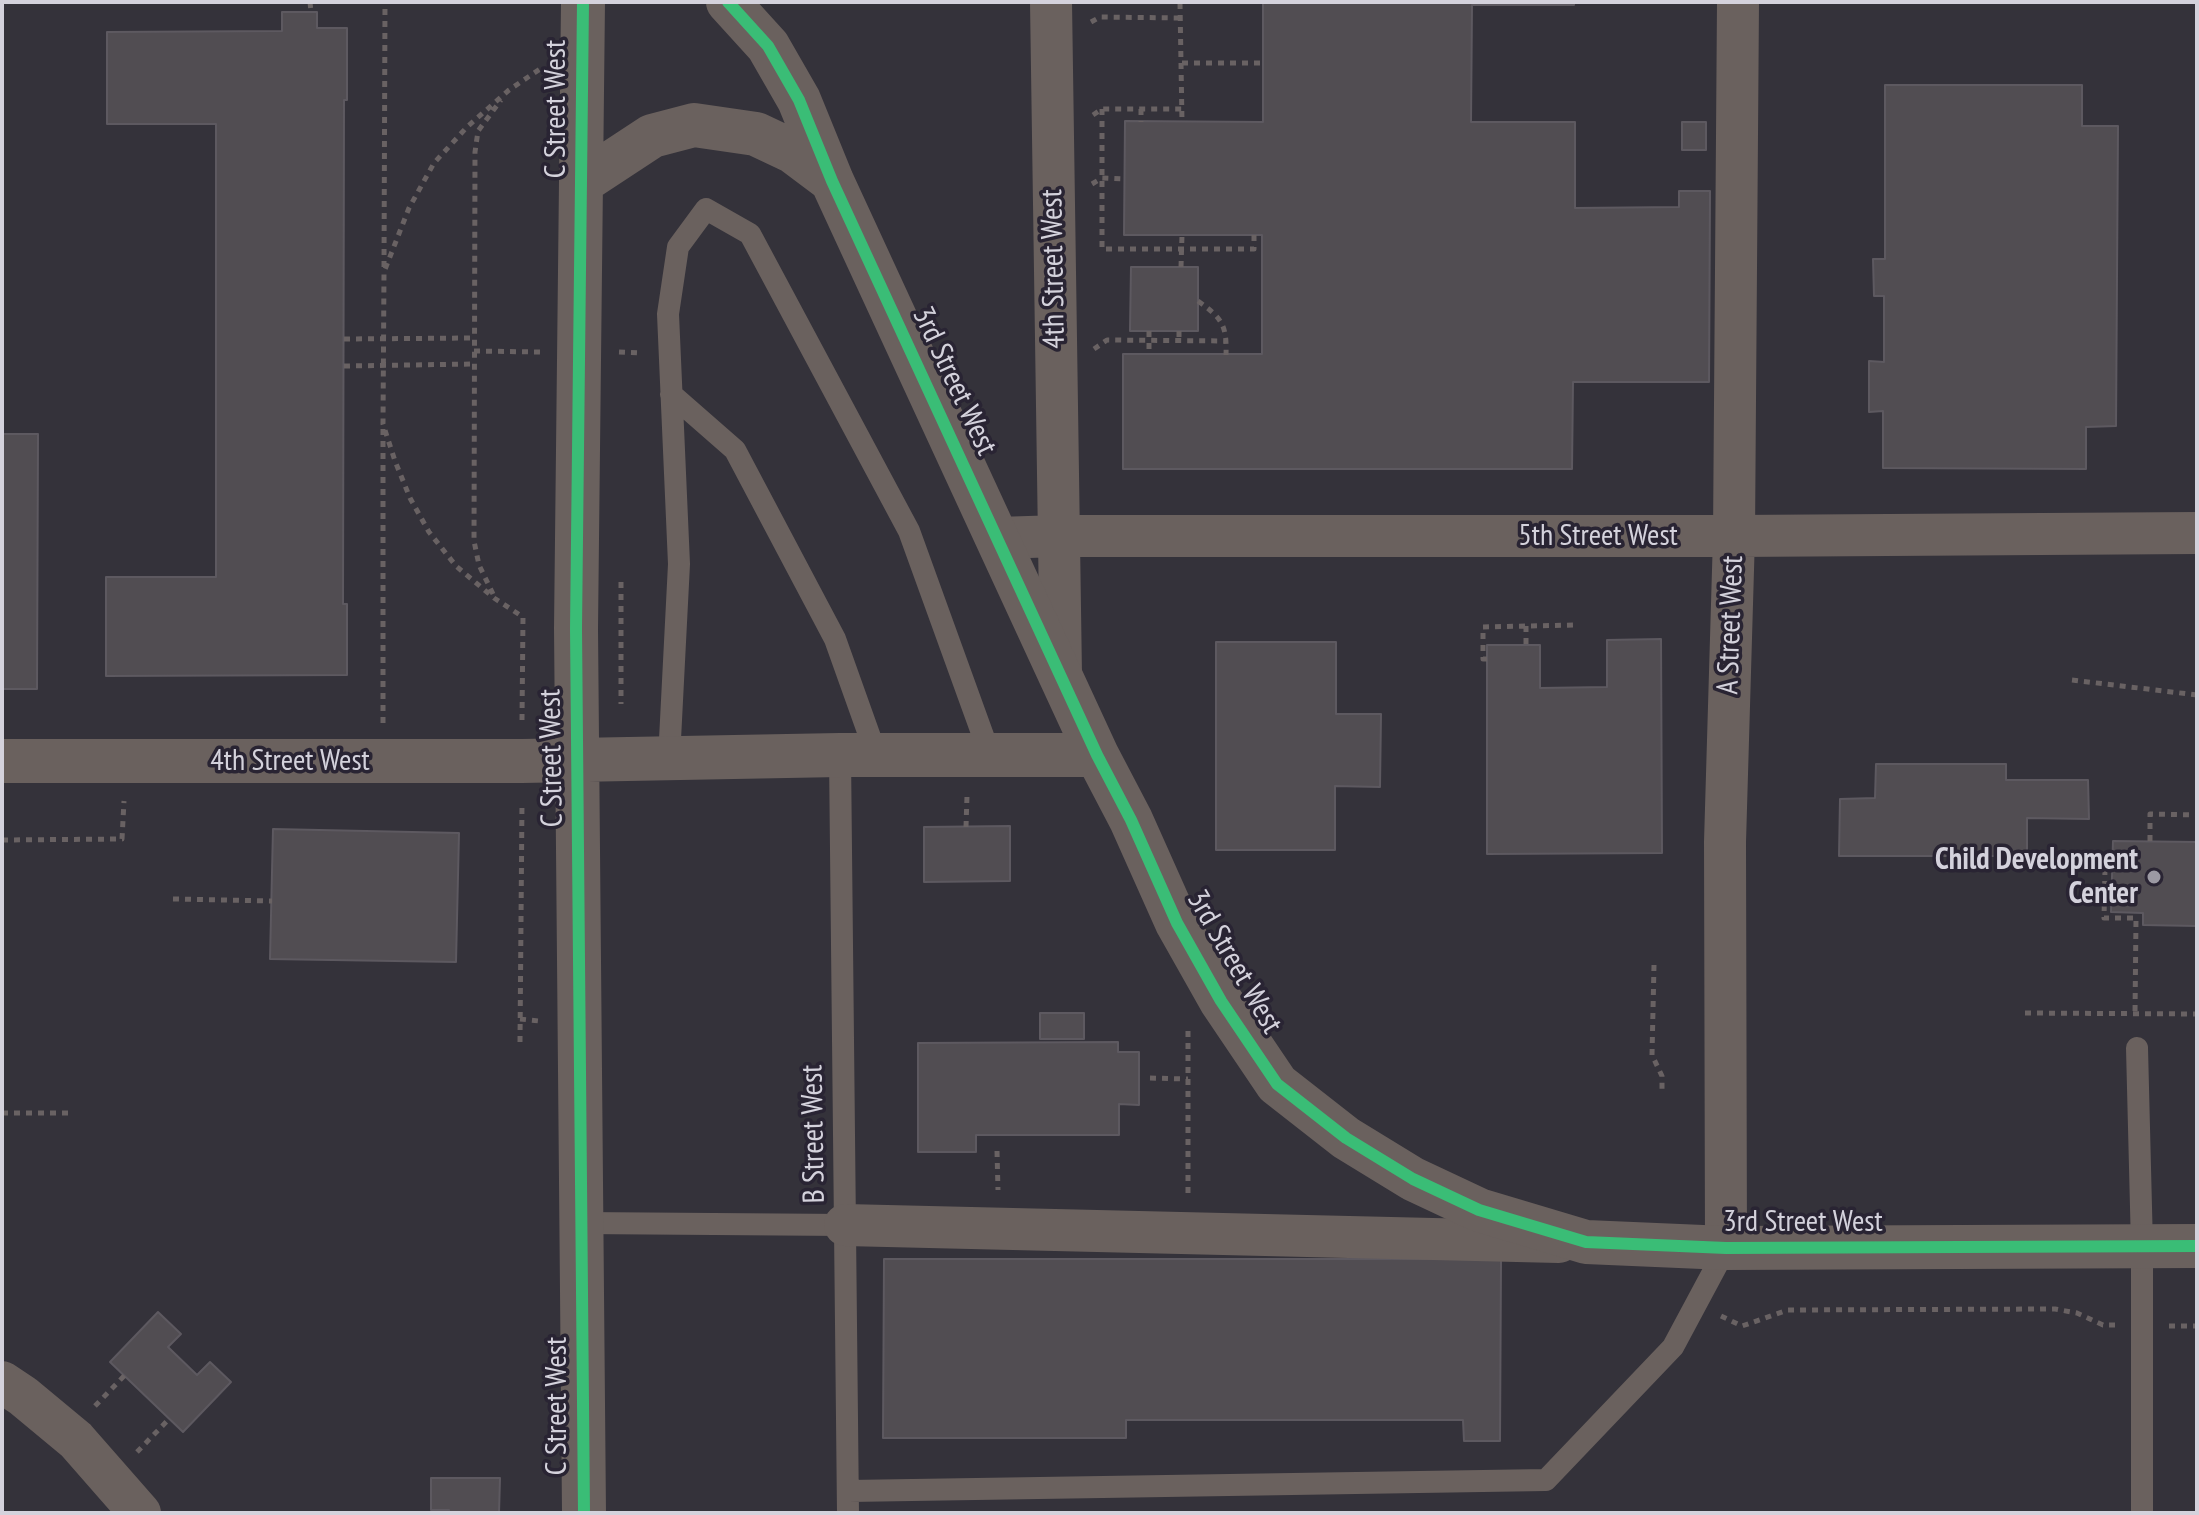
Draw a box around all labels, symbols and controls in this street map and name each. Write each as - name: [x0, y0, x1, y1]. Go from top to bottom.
- street label: C Street West: [538, 40, 574, 178]
- street label: 4th Street West: [1035, 189, 1073, 349]
- street label: 3rd Street West: [904, 301, 1004, 461]
- street label: 5th Street West: [1518, 518, 1678, 554]
- street label: A Street West: [1711, 555, 1751, 695]
- street label: C Street West: [533, 688, 571, 828]
- street label: 4th Street West: [210, 743, 370, 779]
- place label: Child Development Center: [1935, 842, 2138, 912]
- marker: Child Development Center: [2145, 868, 2163, 886]
- street label: 3rd Street West: [1179, 884, 1289, 1040]
- street label: B Street West: [795, 1064, 833, 1204]
- street label: 3rd Street West: [1723, 1204, 1883, 1240]
- street label: C Street West: [539, 1337, 575, 1475]

